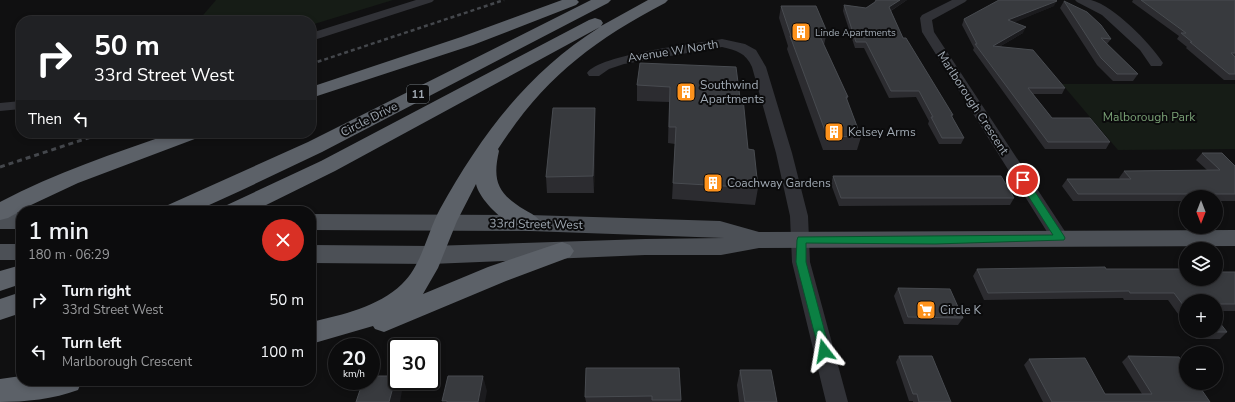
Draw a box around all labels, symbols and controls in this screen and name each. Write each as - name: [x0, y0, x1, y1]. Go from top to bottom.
- building icon: Linde Apartments: [790, 21, 812, 43]
- place label: Linde Apartments: [815, 26, 896, 40]
- text: 50 m: [94, 27, 160, 65]
- icon: right: [28, 32, 80, 84]
- street label: Avenue W North: [627, 36, 719, 66]
- street label: Marlborough Crescent: [934, 48, 1013, 158]
- text: 33rd Street West: [94, 63, 234, 87]
- place label: Southwind Apartments: [700, 77, 765, 107]
- building icon: Southwind Apartments: [675, 81, 697, 103]
- road number: 11: [407, 85, 429, 103]
- street label: Circle Drive: [338, 98, 400, 140]
- icon: left: [70, 108, 92, 130]
- text: Then: [28, 109, 62, 129]
- park label: Malborough Park: [1103, 109, 1196, 125]
- building icon: Kelsey Arms: [823, 121, 845, 143]
- place label: Kelsey Arms: [848, 124, 916, 140]
- pin: [1006, 163, 1040, 197]
- icon: arrive: [1012, 169, 1034, 191]
- building icon: Coachway Gardens: [702, 172, 724, 194]
- place label: Coachway Gardens: [727, 175, 831, 191]
- north arrow: [1179, 190, 1223, 234]
- map controls: [1179, 190, 1223, 390]
- text: 1 min: [28, 215, 89, 247]
- street label: 33rd Street West: [489, 215, 584, 233]
- button: close: [262, 219, 304, 261]
- button: layers: [1179, 242, 1223, 286]
- text: 180 m · 06:29: [28, 246, 110, 264]
- text: Turn right: [62, 281, 131, 301]
- icon: right: [28, 289, 50, 311]
- text: 50 m: [269, 290, 304, 310]
- button: +: [1179, 294, 1223, 338]
- supermarket icon: Circle K: [915, 299, 937, 321]
- text: 33rd Street West: [62, 301, 163, 319]
- place label: Circle K: [940, 302, 982, 318]
- position arrow: [803, 330, 845, 372]
- text: Turn left: [62, 333, 121, 353]
- speed limit sign: 30: [388, 338, 440, 390]
- icon: left: [28, 341, 50, 363]
- text: 100 m: [260, 342, 304, 362]
- text: 20: [342, 345, 366, 372]
- button: −: [1179, 346, 1223, 390]
- text: Marlborough Crescent: [62, 353, 192, 371]
- text: km/h: [343, 367, 365, 381]

